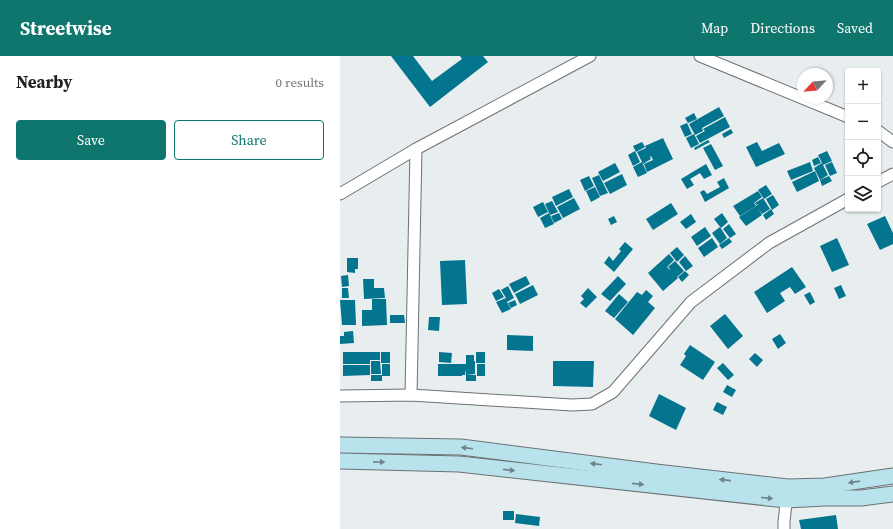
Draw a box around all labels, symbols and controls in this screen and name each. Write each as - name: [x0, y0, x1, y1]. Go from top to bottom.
- text: Streetwise: [20, 15, 112, 41]
- text: Map: [701, 18, 728, 38]
- text: Directions: [750, 18, 815, 38]
- text: Saved: [837, 18, 873, 38]
- north arrow: [797, 68, 833, 104]
- map controls: [845, 68, 881, 212]
- button: +: [845, 68, 881, 104]
- text: Nearby: [16, 70, 72, 94]
- text: 0 results: [276, 74, 324, 91]
- button: −: [845, 104, 881, 140]
- button: Save: [16, 120, 166, 160]
- button: Share: [174, 120, 324, 160]
- button: locate: [845, 140, 881, 176]
- button: layers: [845, 176, 881, 212]
- one-way arrow: [461, 444, 473, 451]
- one-way arrow: [373, 459, 385, 466]
- one-way arrow: [590, 461, 602, 467]
- one-way arrow: [503, 467, 515, 473]
- one-way arrow: [719, 476, 731, 483]
- one-way arrow: [848, 479, 861, 485]
- one-way arrow: [632, 481, 644, 488]
- one-way arrow: [761, 495, 773, 501]

